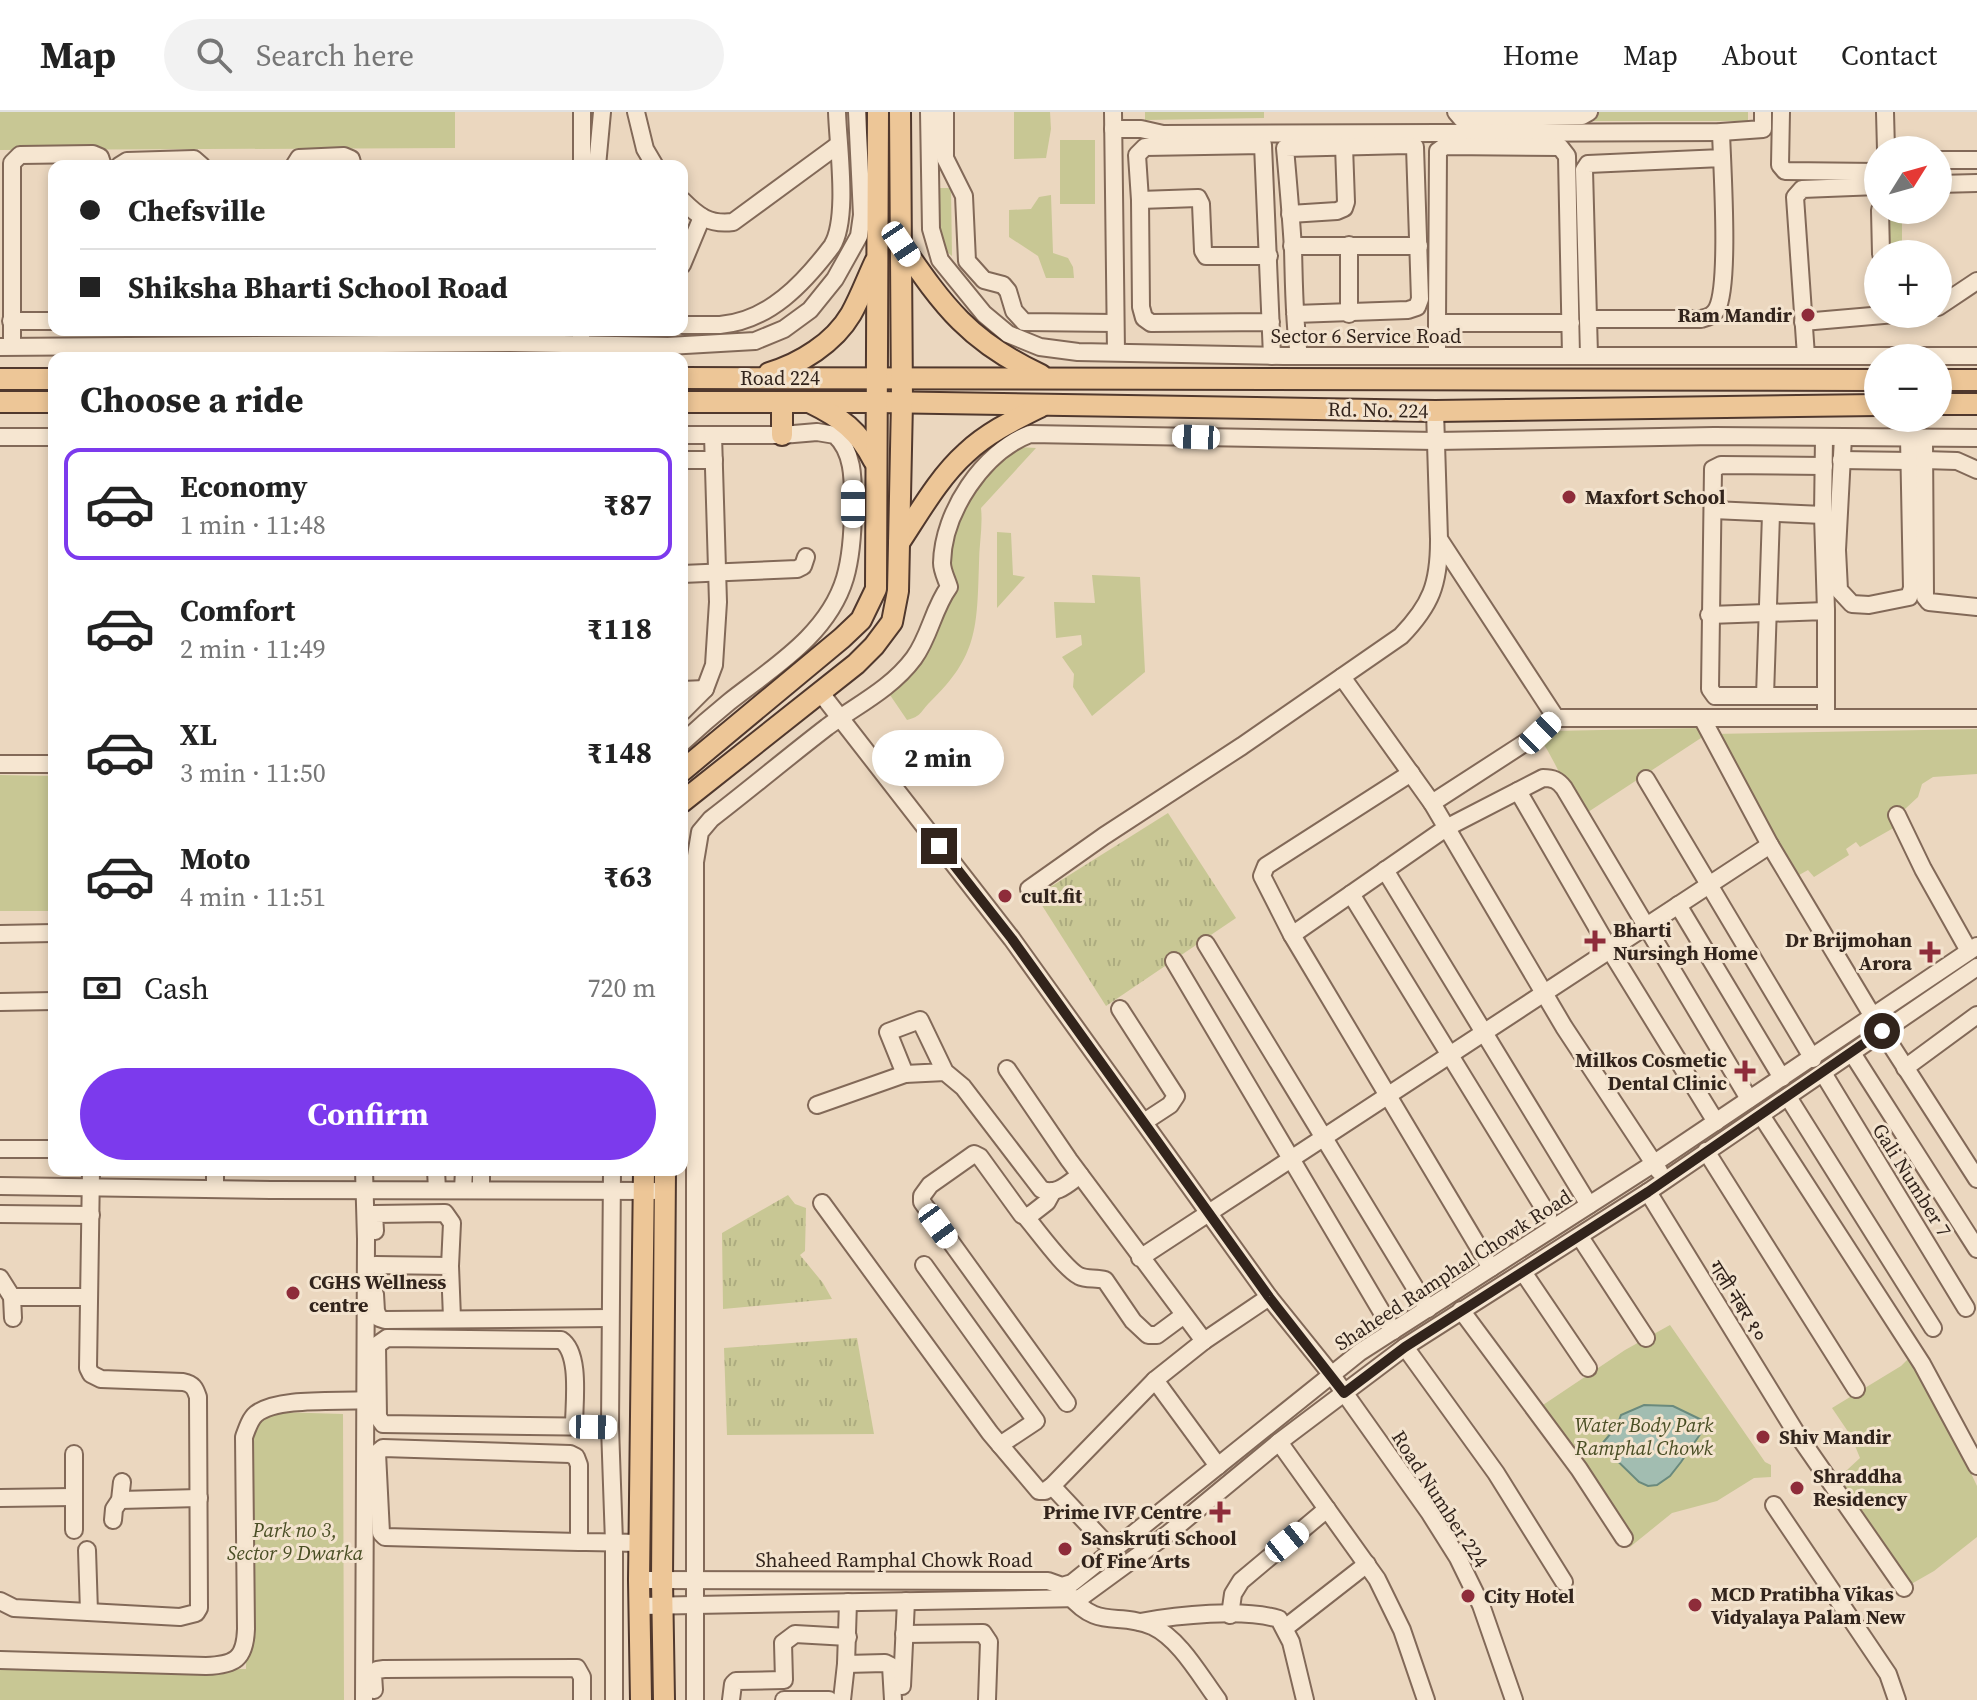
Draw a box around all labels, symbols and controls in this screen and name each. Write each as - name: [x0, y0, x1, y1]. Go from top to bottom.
- search box: [164, 19, 724, 91]
- text: Map: [40, 29, 116, 81]
- icon: search: [192, 33, 236, 77]
- text: Search here: [256, 35, 414, 76]
- text: Home: [1503, 36, 1579, 74]
- text: Map: [1623, 36, 1678, 74]
- text: About: [1722, 36, 1797, 74]
- text: Contact: [1841, 36, 1937, 74]
- north arrow: [1864, 136, 1952, 224]
- map controls: [1864, 136, 1952, 432]
- text: Chefsville: [128, 190, 265, 231]
- car: [878, 217, 924, 271]
- button: +: [1864, 240, 1952, 328]
- text: Shiksha Bharti School Road: [128, 267, 508, 308]
- place label: Ram Mandir: [1678, 301, 1793, 329]
- marker: Ram Mandir: [1799, 306, 1817, 324]
- street label: Sector 6 Service Road: [1271, 322, 1462, 350]
- button: −: [1864, 344, 1952, 432]
- street label: Road 224: [740, 364, 820, 392]
- text: Choose a ride: [80, 375, 303, 424]
- street label: Rd. No. 224: [1327, 395, 1429, 425]
- car: [1172, 424, 1220, 450]
- text: Economy: [180, 466, 308, 507]
- icon: car: [84, 468, 156, 540]
- car: [841, 480, 865, 528]
- place label: Maxfort School: [1585, 483, 1725, 511]
- text: ₹87: [603, 484, 652, 525]
- marker: Maxfort School: [1560, 488, 1578, 506]
- text: 1 min · 11:48: [180, 507, 326, 543]
- text: Comfort: [180, 590, 295, 631]
- icon: car: [84, 592, 156, 664]
- text: ₹118: [587, 608, 652, 649]
- text: 2 min · 11:49: [180, 631, 326, 667]
- car: [1514, 708, 1566, 758]
- text: XL: [180, 714, 217, 755]
- icon: car: [84, 716, 156, 788]
- callout: 2 min: [873, 730, 1005, 786]
- text: ₹148: [587, 732, 652, 773]
- text: 2 min: [904, 740, 972, 776]
- text: 3 min · 11:50: [180, 755, 326, 791]
- route end: [921, 828, 957, 864]
- text: Moto: [180, 838, 251, 879]
- icon: car: [84, 840, 156, 912]
- text: ₹63: [603, 856, 652, 897]
- text: 4 min · 11:51: [180, 879, 326, 915]
- place label: cult.fit: [1021, 882, 1083, 910]
- marker: cult.fit: [996, 887, 1014, 905]
- place label: Bharti Nursingh Home: [1613, 916, 1758, 967]
- place label: Dr Brijmohan Arora: [1785, 926, 1912, 977]
- marker: Bharti Nursingh Home: [1584, 930, 1606, 952]
- marker: Dr Brijmohan Arora: [1919, 941, 1941, 963]
- icon: cash: [80, 966, 124, 1010]
- text: Cash: [144, 968, 209, 1009]
- text: 720 m: [588, 970, 656, 1006]
- route start: [1864, 1013, 1900, 1049]
- place label: Milkos Cosmetic Dental Clinic: [1575, 1046, 1727, 1097]
- marker: Milkos Cosmetic Dental Clinic: [1734, 1060, 1756, 1082]
- button: Confirm: [80, 1068, 656, 1160]
- street label: Gali Number 7: [1866, 1118, 1958, 1242]
- street label: Shaheed Ramphal Chowk Road: [1329, 1182, 1577, 1357]
- car: [914, 1200, 962, 1252]
- street label: गली नंबर १०: [1702, 1255, 1774, 1347]
- place label: CGHS Wellness centre: [309, 1268, 446, 1319]
- marker: CGHS Wellness centre: [284, 1284, 302, 1302]
- park label: Water Body Park Ramphal Chowk: [1574, 1411, 1714, 1462]
- car: [569, 1415, 617, 1439]
- place label: Shiv Mandir: [1779, 1423, 1892, 1451]
- street label: Road Number 224: [1385, 1425, 1495, 1573]
- marker: Shiv Mandir: [1754, 1428, 1772, 1446]
- place label: Shraddha Residency: [1813, 1462, 1908, 1513]
- marker: Shraddha Residency: [1788, 1479, 1806, 1497]
- place label: Prime IVF Centre: [1043, 1498, 1202, 1526]
- marker: Prime IVF Centre: [1209, 1501, 1231, 1523]
- park label: Park no 3, Sector 9 Dwarka: [227, 1516, 364, 1567]
- car: [1261, 1518, 1313, 1566]
- place label: Sanskruti School Of Fine Arts: [1081, 1524, 1237, 1575]
- marker: Sanskruti School Of Fine Arts: [1056, 1540, 1074, 1558]
- street label: Shaheed Ramphal Chowk Road: [755, 1546, 1033, 1574]
- place label: MCD Pratibha Vikas Vidyalaya Palam New: [1711, 1580, 1906, 1631]
- place label: City Hotel: [1484, 1582, 1575, 1610]
- marker: City Hotel: [1459, 1587, 1477, 1605]
- marker: MCD Pratibha Vikas Vidyalaya Palam New: [1686, 1596, 1704, 1614]

